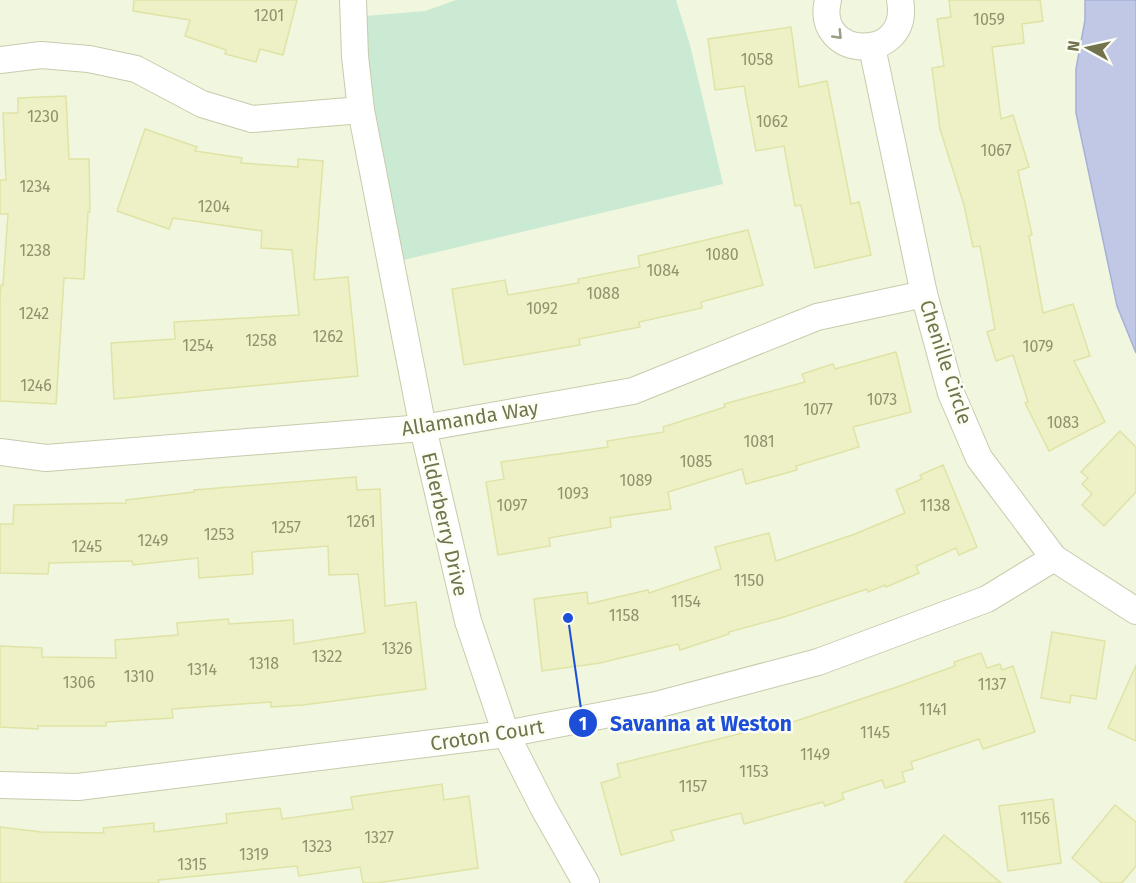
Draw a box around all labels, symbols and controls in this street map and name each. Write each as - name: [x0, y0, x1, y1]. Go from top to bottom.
- house number: 1201: [254, 6, 284, 25]
- house number: 1059: [973, 10, 1005, 29]
- north arrow: [1058, 18, 1118, 78]
- one-way arrow: [830, 27, 841, 38]
- text: N: [1063, 39, 1084, 53]
- house number: 1058: [741, 50, 774, 69]
- house number: 1230: [27, 107, 59, 126]
- house number: 1062: [756, 112, 788, 131]
- house number: 1067: [980, 141, 1012, 160]
- house number: 1234: [19, 177, 51, 196]
- house number: 1204: [198, 197, 231, 216]
- house number: 1238: [19, 241, 51, 260]
- house number: 1080: [705, 245, 739, 264]
- house number: 1084: [646, 261, 680, 280]
- house number: 1088: [586, 284, 620, 303]
- street label: Chenille Circle: [915, 297, 977, 427]
- house number: 1092: [526, 299, 558, 318]
- house number: 1242: [19, 304, 49, 323]
- house number: 1262: [312, 327, 344, 346]
- house number: 1258: [245, 331, 277, 350]
- house number: 1254: [182, 336, 214, 355]
- house number: 1079: [1023, 337, 1053, 356]
- house number: 1246: [20, 376, 52, 395]
- house number: 1073: [867, 390, 897, 409]
- street label: Allamanda Way: [400, 395, 540, 441]
- house number: 1077: [803, 400, 833, 419]
- house number: 1083: [1047, 413, 1079, 432]
- house number: 1081: [743, 432, 775, 451]
- street label: Elderberry Drive: [417, 450, 473, 598]
- house number: 1085: [680, 452, 712, 471]
- house number: 1089: [620, 471, 652, 490]
- house number: 1093: [557, 484, 589, 503]
- house number: 1097: [497, 496, 527, 515]
- house number: 1138: [920, 496, 950, 515]
- house number: 1261: [346, 512, 376, 531]
- house number: 1257: [271, 518, 301, 537]
- house number: 1253: [204, 525, 234, 544]
- house number: 1249: [137, 531, 169, 550]
- house number: 1245: [72, 537, 102, 556]
- house number: 1150: [734, 571, 764, 590]
- house number: 1154: [671, 592, 702, 611]
- house number: 1158: [609, 606, 639, 625]
- house number: 1326: [381, 639, 413, 658]
- house number: 1322: [312, 647, 342, 666]
- house number: 1318: [249, 654, 279, 673]
- house number: 1314: [187, 660, 217, 679]
- house number: 1310: [124, 667, 154, 686]
- house number: 1306: [63, 673, 95, 692]
- house number: 1137: [978, 675, 1006, 694]
- house number: 1141: [919, 700, 947, 719]
- callout: Savanna at Weston: [568, 704, 804, 743]
- text: Savanna at Weston: [610, 711, 792, 737]
- text: 1: [579, 713, 587, 735]
- street label: Croton Court: [429, 714, 546, 756]
- house number: 1145: [860, 723, 890, 742]
- house number: 1149: [800, 745, 830, 764]
- house number: 1153: [739, 762, 769, 781]
- house number: 1157: [679, 777, 707, 796]
- house number: 1156: [1020, 809, 1050, 828]
- house number: 1327: [364, 828, 394, 847]
- house number: 1323: [302, 837, 332, 856]
- house number: 1319: [239, 845, 269, 864]
- house number: 1315: [177, 855, 207, 874]

